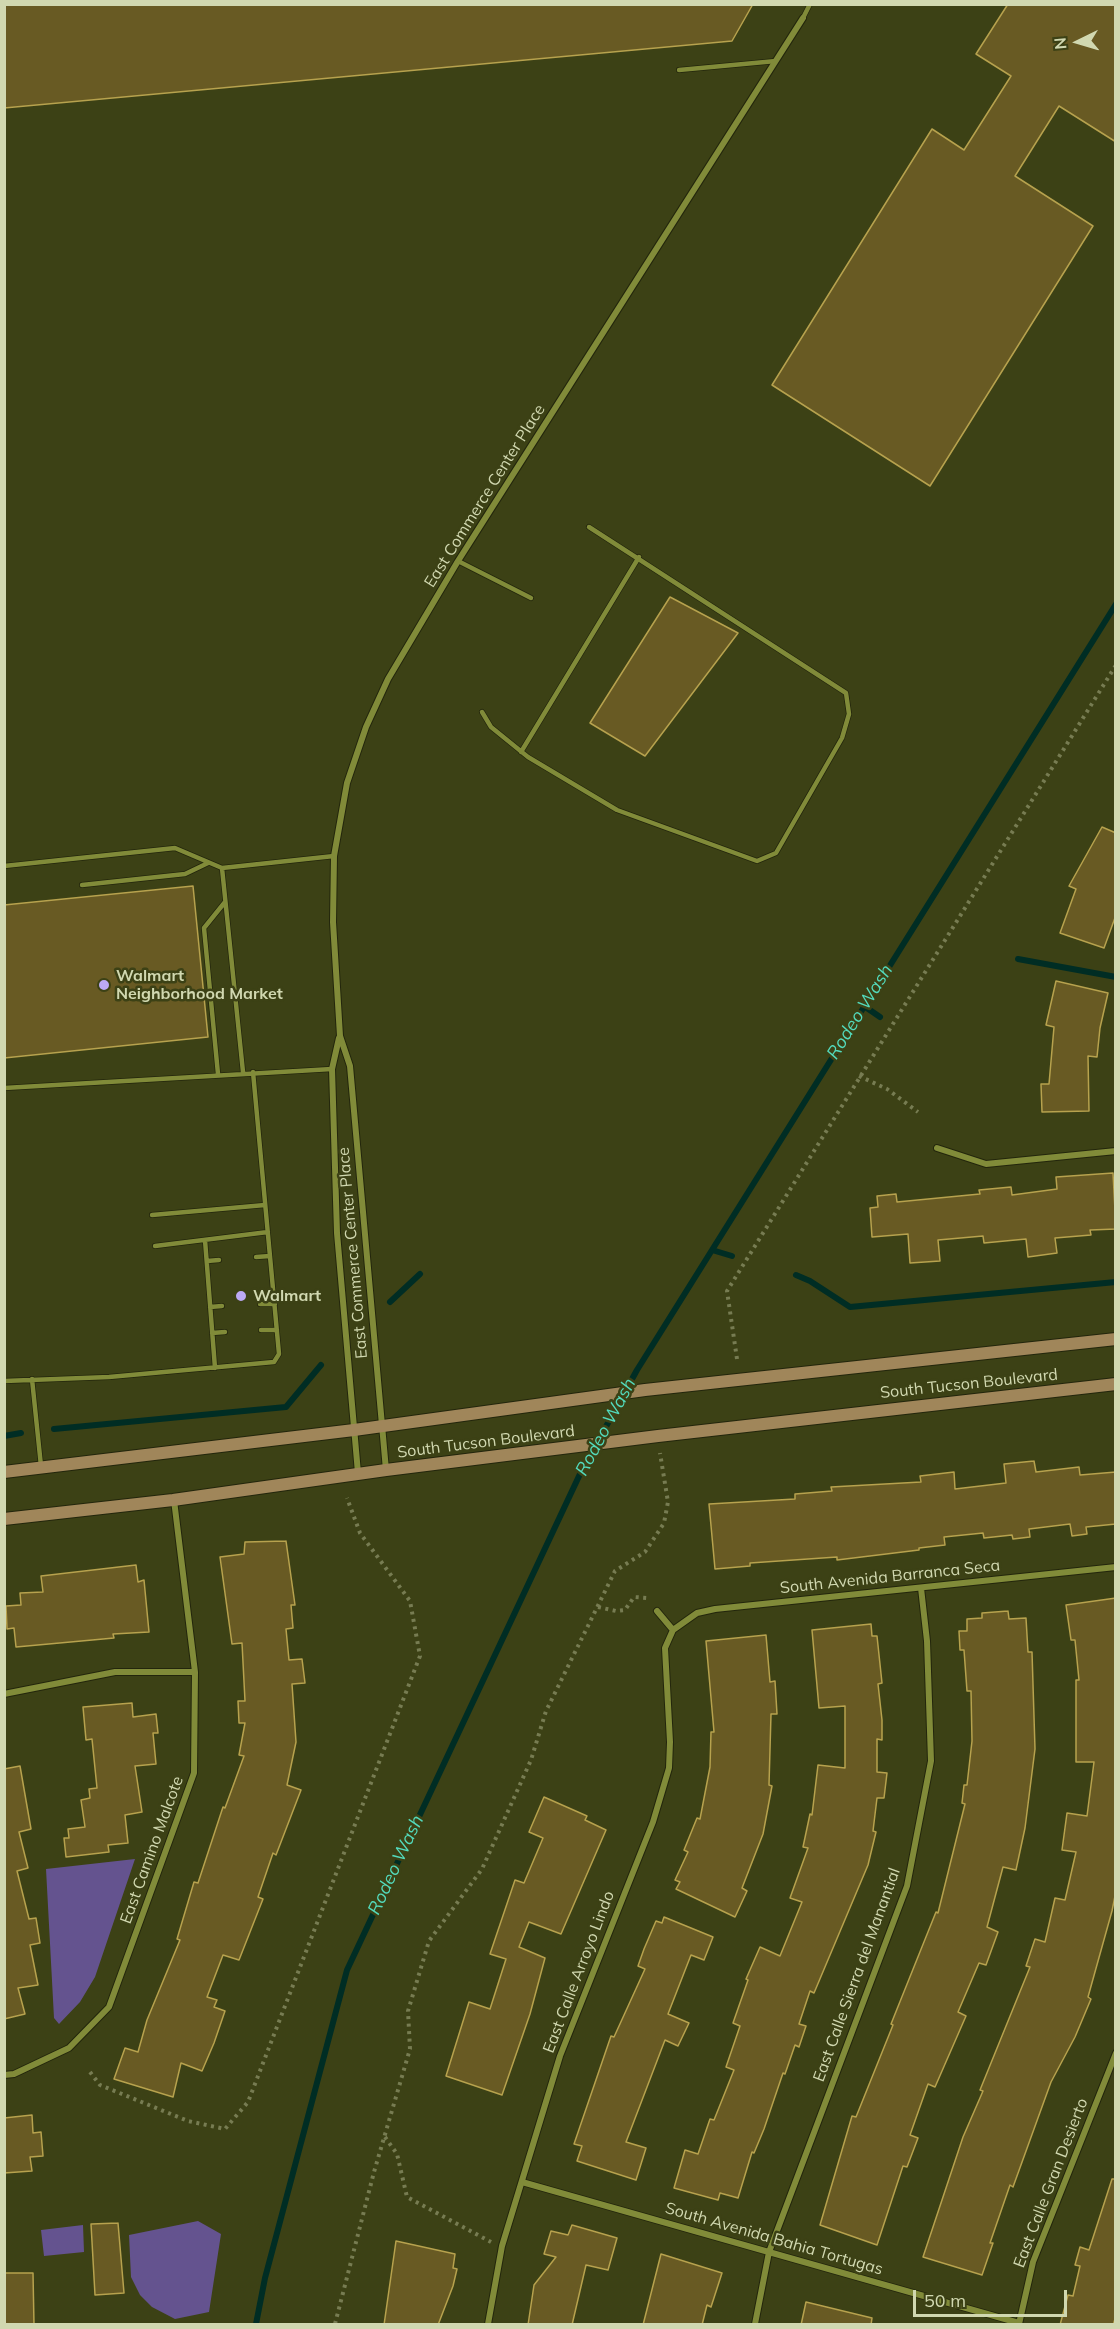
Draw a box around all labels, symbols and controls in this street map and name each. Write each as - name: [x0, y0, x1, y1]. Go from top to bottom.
- north arrow: [1048, 12, 1108, 72]
- text: N: [1050, 37, 1071, 50]
- street label: East Commerce Center Place: [421, 401, 549, 591]
- water label: Rodeo Wash: [822, 961, 898, 1063]
- place label: Walmart Neighborhood Market: [116, 966, 283, 1004]
- marker: Walmart Neighborhood Market: [97, 978, 111, 992]
- street label: East Commerce Center Place: [334, 1146, 372, 1360]
- place label: Walmart: [253, 1286, 321, 1306]
- marker: Walmart: [234, 1289, 248, 1303]
- street label: South Tucson Boulevard: [879, 1365, 1059, 1403]
- water label: Rodeo Wash: [571, 1375, 641, 1479]
- street label: South Tucson Boulevard: [396, 1422, 576, 1462]
- street label: South Avenida Barranca Seca: [779, 1556, 1001, 1598]
- street label: East Camino Malcote: [116, 1774, 188, 1926]
- water label: Rodeo Wash: [364, 1812, 428, 1918]
- street label: East Calle Sierra del Manantial: [809, 1866, 905, 2084]
- street label: East Calle Arroyo Lindo: [539, 1888, 619, 2056]
- street label: East Calle Gran Desierto: [1010, 2096, 1092, 2270]
- street label: South Avenida Bahia Tortugas: [663, 2199, 885, 2279]
- scale bar: [916, 2278, 1070, 2316]
- text: 50 m: [924, 2289, 966, 2312]

